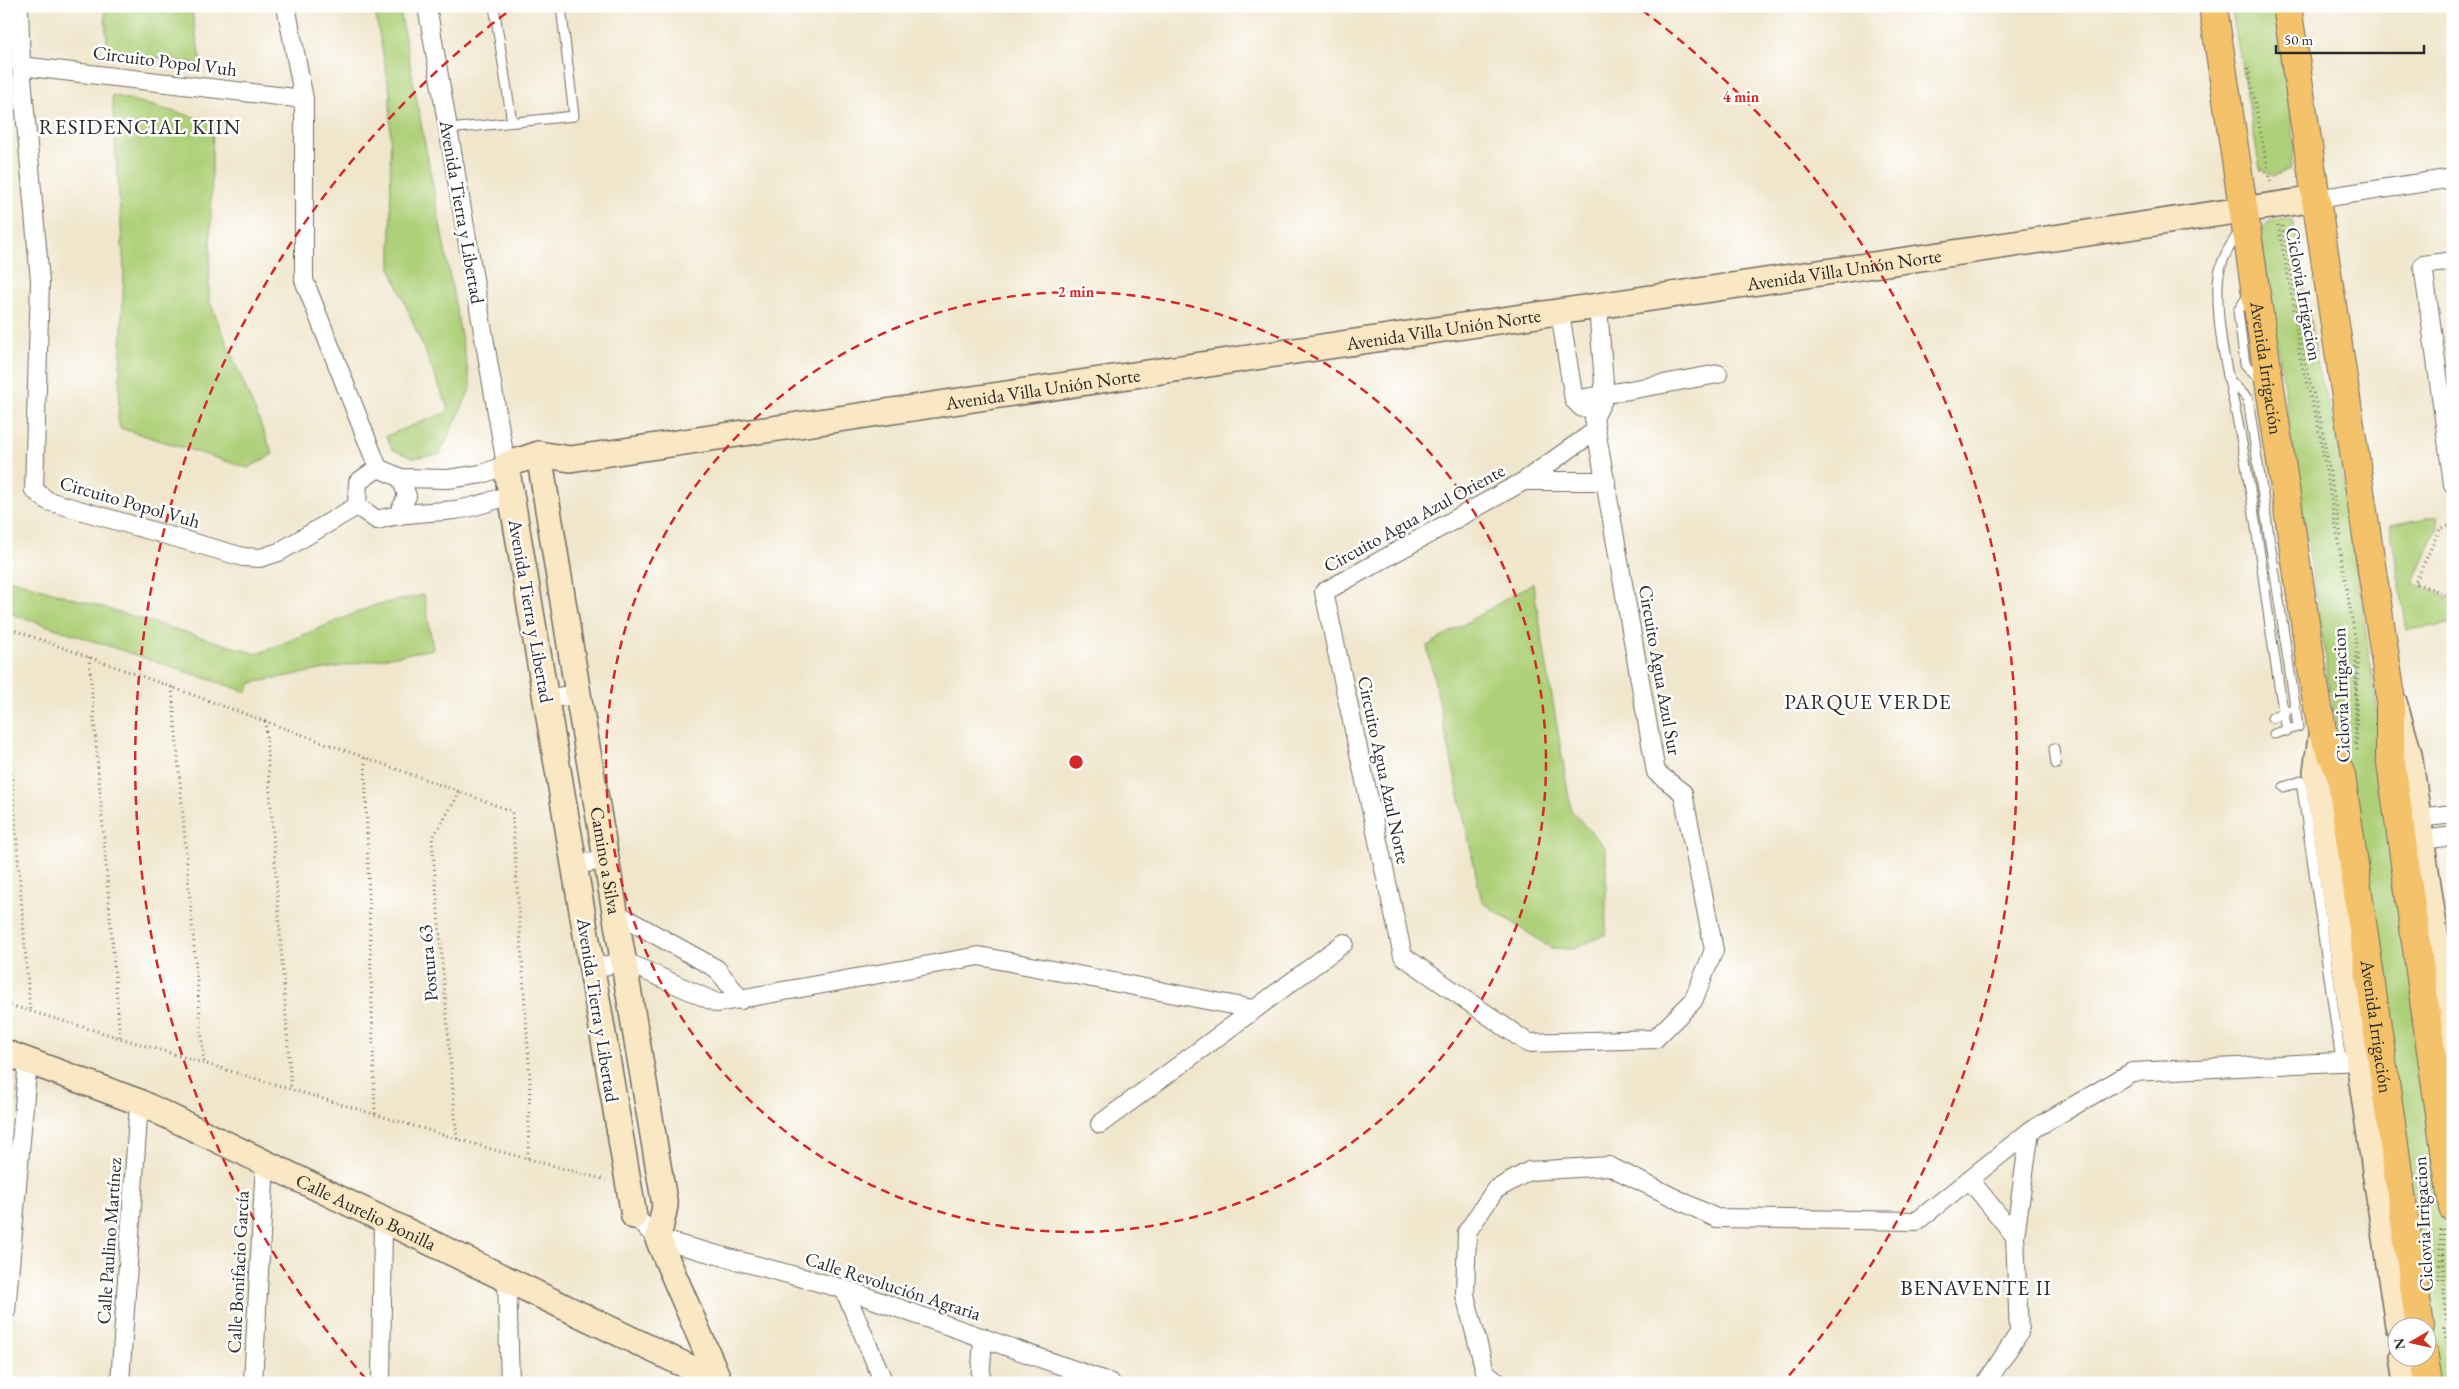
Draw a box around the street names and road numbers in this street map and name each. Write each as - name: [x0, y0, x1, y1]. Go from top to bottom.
- street label: Circuito Popol Vuh: [92, 40, 239, 82]
- street label: Avenida Tierra y Libertad: [433, 117, 491, 306]
- street label: Ciclovia Irrigacion: [2280, 225, 2328, 363]
- street label: Avenida Villa Unión Norte: [1744, 242, 1943, 296]
- street label: Avenida Irrigación: [2245, 299, 2289, 436]
- street label: Avenida Villa Unión Norte: [1343, 302, 1542, 356]
- street label: Avenida Villa Unión Norte: [943, 362, 1142, 416]
- street label: Circuito Agua Azul Oriente: [1319, 458, 1509, 578]
- street label: Circuito Popol Vuh: [57, 470, 203, 534]
- street label: Avenida Tierra y Libertad: [502, 516, 560, 705]
- street label: Circuito Agua Azul Sur: [1633, 583, 1687, 758]
- street label: Ciclovia Irrigacion: [2326, 627, 2356, 763]
- street label: Circuito Agua Azul Norte: [1352, 674, 1416, 866]
- street label: Camino a Silva: [585, 805, 628, 917]
- street label: Avenida Tierra y Libertad: [571, 915, 625, 1104]
- street label: Postura 63: [412, 924, 444, 1002]
- street label: Avenida Irrigación: [2355, 957, 2399, 1095]
- street label: Calle Paulino Martínez: [91, 1156, 127, 1325]
- street label: Ciclovia Irrigacion: [2407, 1156, 2439, 1292]
- street label: Calle Aurelio Bonilla: [292, 1167, 441, 1256]
- street label: Calle Bonifacio García: [221, 1189, 255, 1354]
- street label: Calle Revolución Agraria: [802, 1246, 984, 1326]

